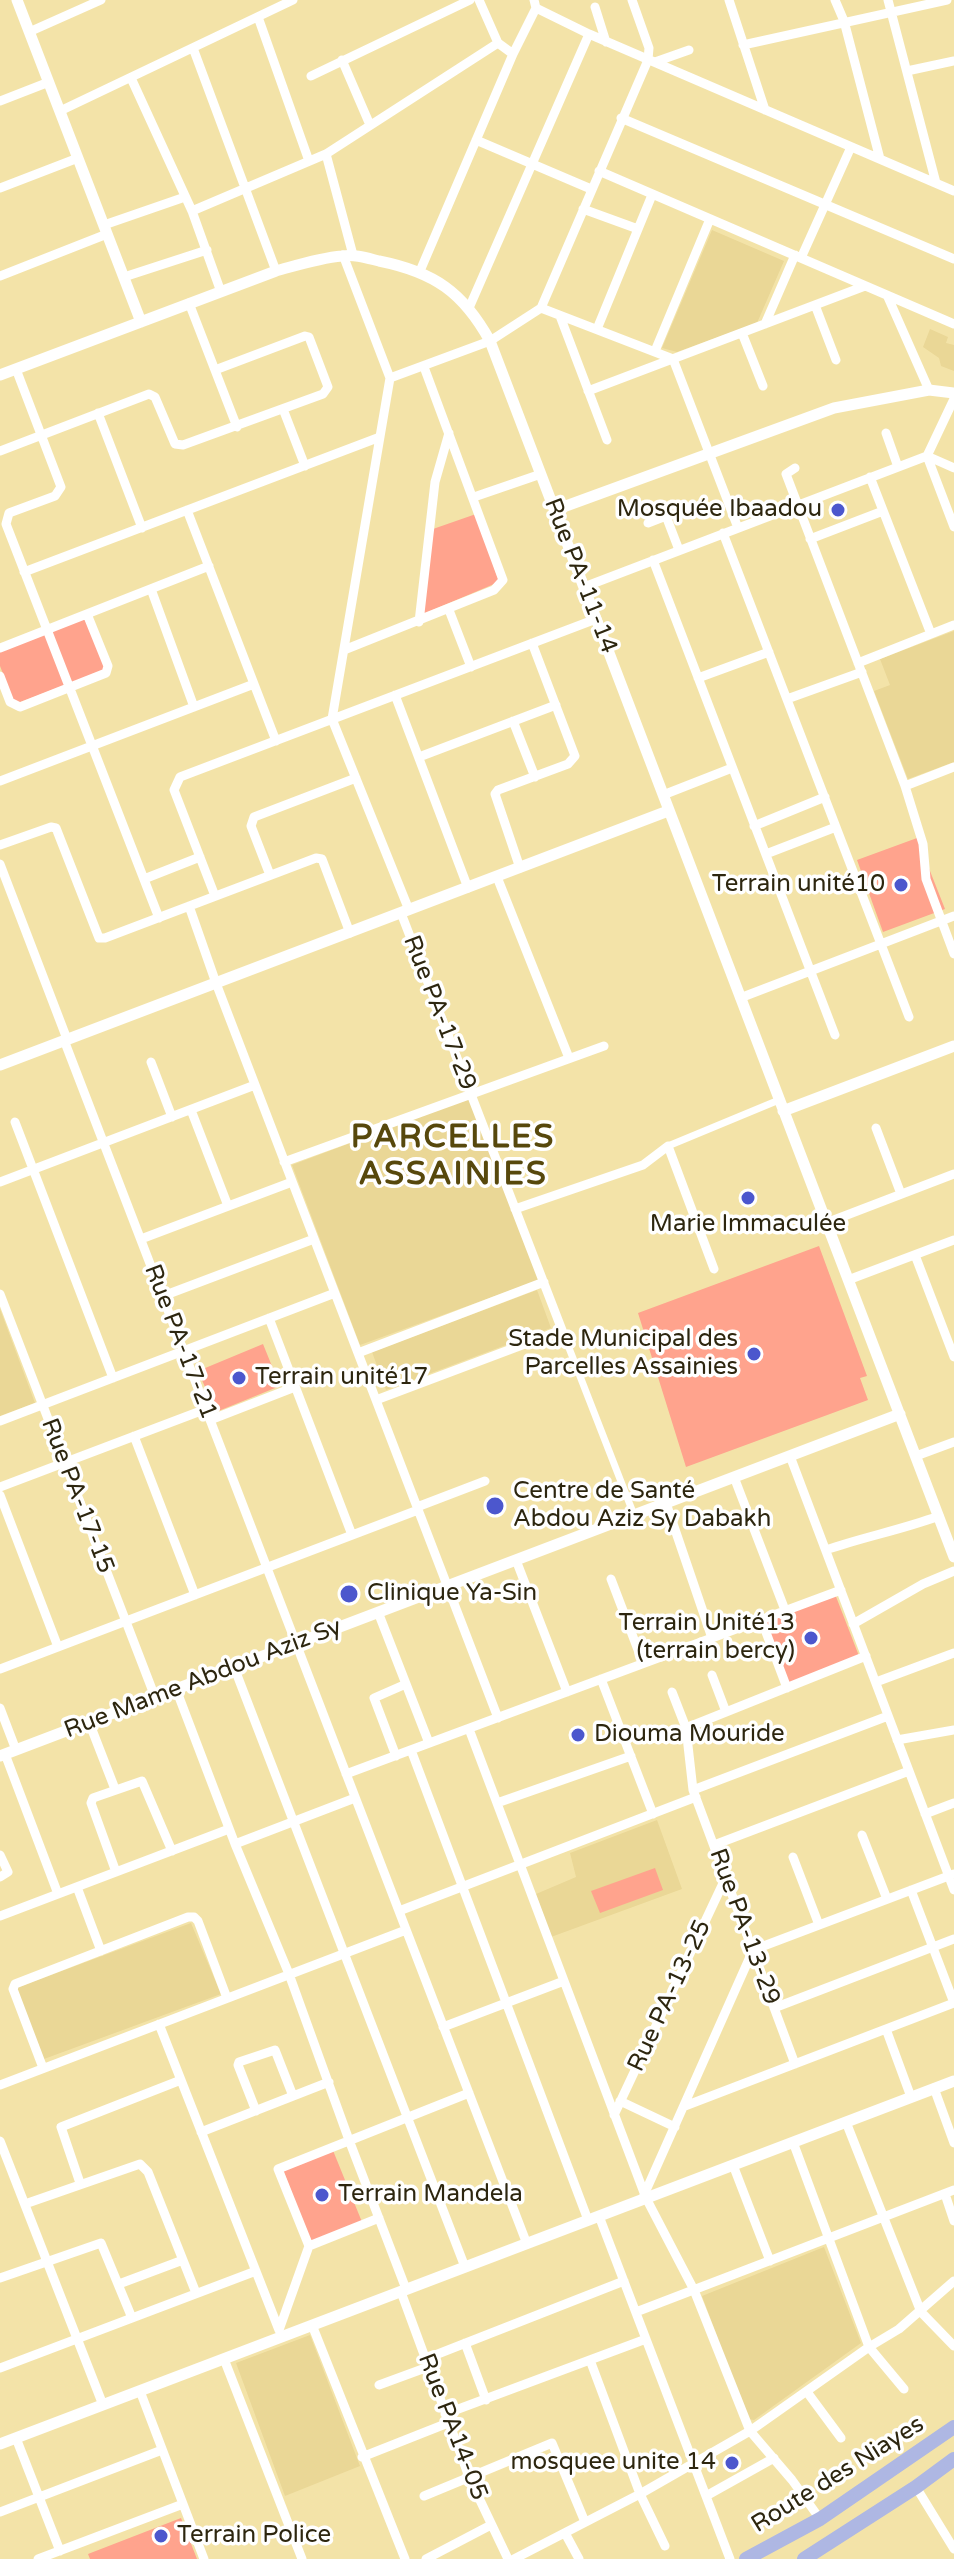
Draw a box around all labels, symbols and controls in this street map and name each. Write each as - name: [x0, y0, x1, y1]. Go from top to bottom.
- street label: Rue PA-11-14: [537, 494, 623, 658]
- place label: Mosquée Ibaadou: [617, 496, 822, 524]
- marker: Mosquée Ibaadou: [829, 501, 847, 519]
- place label: Terrain unité10: [712, 871, 885, 899]
- marker: Terrain unité10: [892, 876, 910, 894]
- street label: Rue PA-17-29: [396, 931, 482, 1095]
- district label: PARCELLES ASSAINIES: [351, 1120, 555, 1195]
- marker: Marie Immaculée: [739, 1189, 757, 1207]
- place label: Marie Immaculée: [650, 1211, 846, 1239]
- street label: Rue PA-17-21: [137, 1260, 223, 1424]
- place label: Stade Municipal des Parcelles Assainies: [508, 1326, 738, 1382]
- marker: Stade Municipal des Parcelles Assainies: [745, 1345, 763, 1363]
- place label: Terrain unité17: [255, 1364, 428, 1392]
- marker: Terrain unité17: [230, 1369, 248, 1387]
- street label: Rue PA-17-15: [34, 1414, 120, 1578]
- place label: Centre de Santé Abdou Aziz Sy Dabakh: [513, 1478, 771, 1534]
- marker: Centre de Santé Abdou Aziz Sy Dabakh: [484, 1495, 506, 1517]
- place label: Clinique Ya-Sin: [367, 1580, 537, 1608]
- marker: Clinique Ya-Sin: [338, 1583, 360, 1605]
- place label: Terrain Unité13 (terrain bercy): [619, 1610, 795, 1666]
- street label: Rue Mame Abdou Aziz Sy: [60, 1613, 346, 1745]
- marker: Terrain Unité13 (terrain bercy): [802, 1629, 820, 1647]
- place label: Diouma Mouride: [594, 1721, 785, 1749]
- marker: Diouma Mouride: [569, 1726, 587, 1744]
- street label: Rue PA-13-29: [702, 1845, 786, 2009]
- street label: Rue PA-13-25: [622, 1916, 718, 2076]
- place label: Terrain Mandela: [338, 2181, 523, 2209]
- marker: Terrain Mandela: [313, 2186, 331, 2204]
- street label: Rue PA14-05: [411, 2350, 493, 2504]
- street label: Route des Niayes: [747, 2410, 929, 2540]
- place label: mosquee unite 14: [511, 2449, 716, 2477]
- marker: mosquee unite 14: [723, 2454, 741, 2472]
- place label: Terrain Police: [177, 2522, 331, 2550]
- marker: Terrain Police: [152, 2527, 170, 2545]

